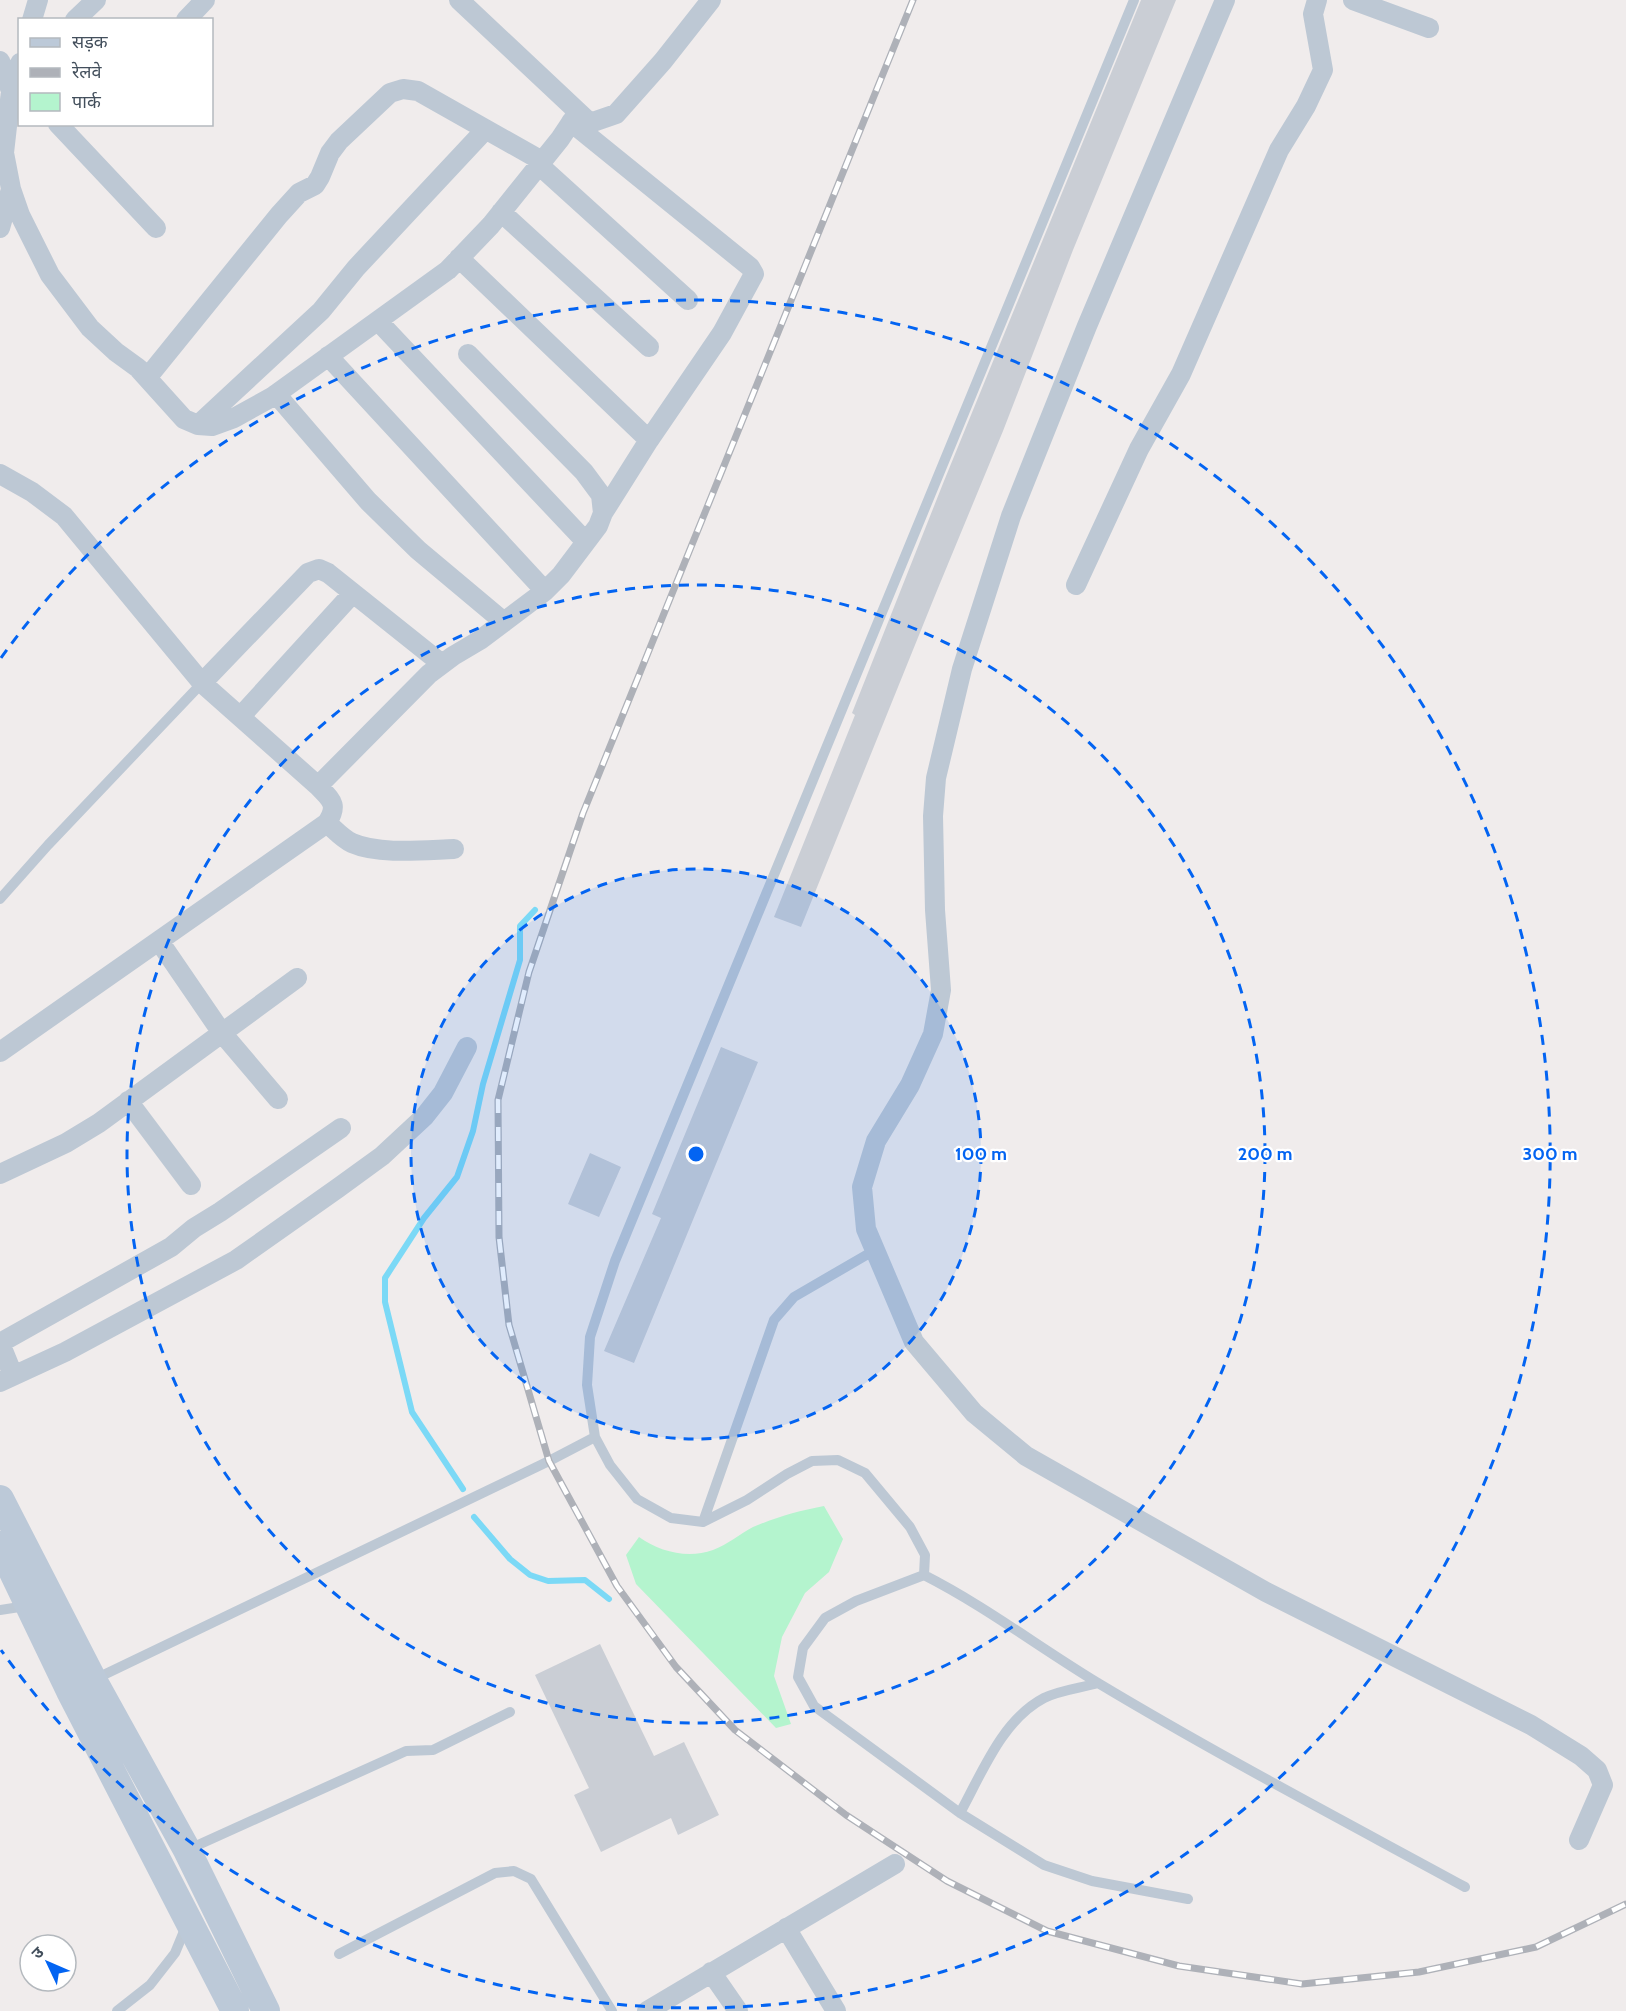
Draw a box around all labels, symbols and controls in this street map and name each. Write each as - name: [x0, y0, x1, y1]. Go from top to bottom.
- legend: [18, 18, 213, 126]
- text: सड़क: [72, 31, 109, 53]
- text: रेलवे: [71, 61, 103, 83]
- text: पार्क: [72, 91, 102, 113]
- text: 100 m: [955, 1143, 1007, 1165]
- text: 200 m: [1238, 1143, 1292, 1165]
- text: 300 m: [1523, 1143, 1577, 1165]
- centre of rings: [686, 1144, 706, 1164]
- north arrow: [18, 1933, 78, 1993]
- text: उ: [27, 1943, 48, 1963]

